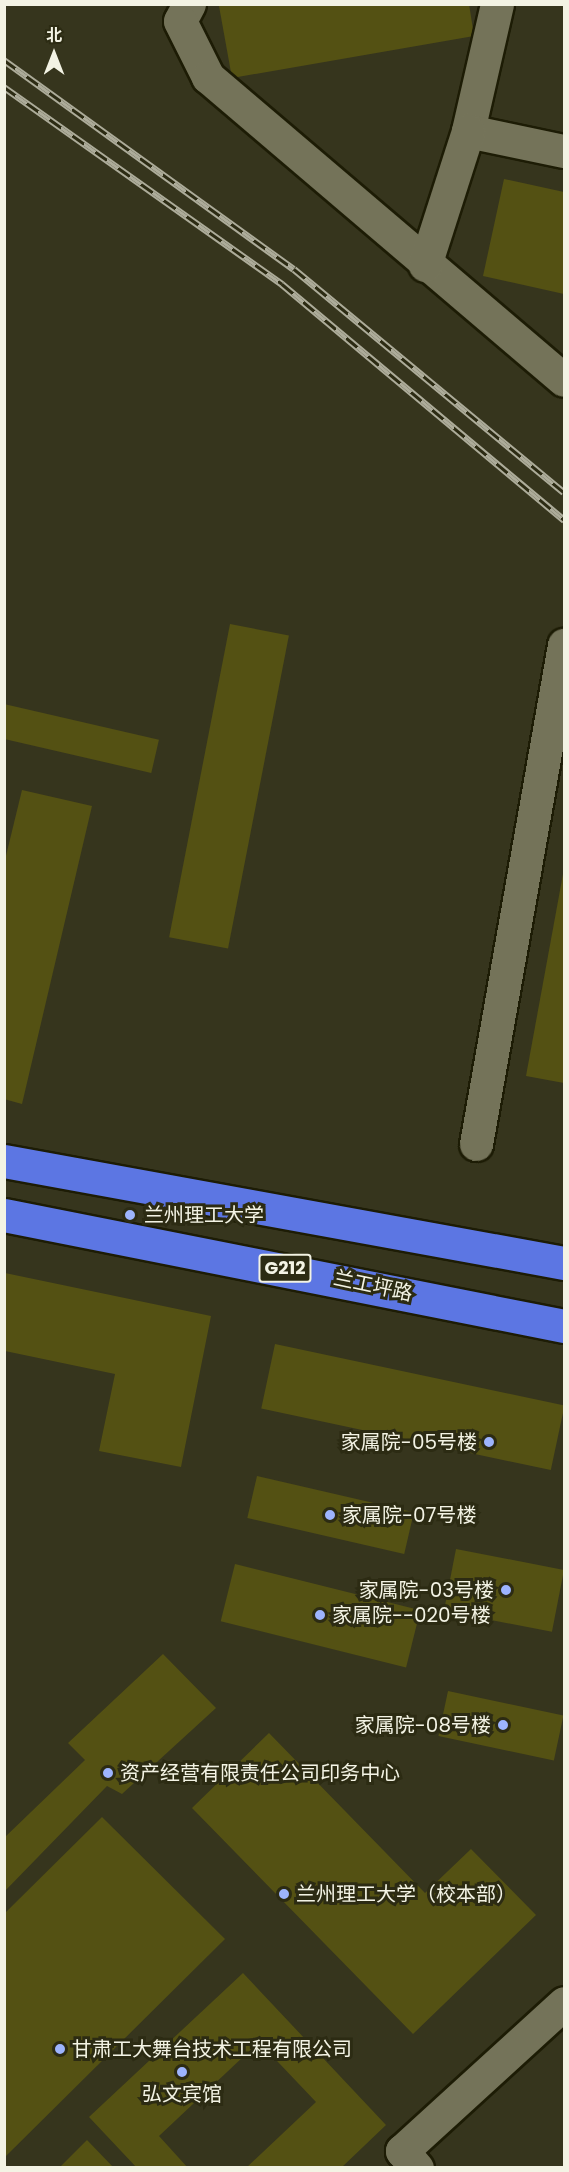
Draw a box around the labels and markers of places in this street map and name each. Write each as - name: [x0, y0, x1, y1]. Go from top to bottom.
- place label: 兰州理工大学: [144, 1203, 264, 1227]
- marker: 兰州理工大学: [121, 1206, 139, 1224]
- place label: 家属院-05号楼: [341, 1430, 477, 1454]
- marker: 家属院-05号楼: [482, 1435, 496, 1449]
- place label: 家属院-07号楼: [342, 1503, 476, 1527]
- marker: 家属院-07号楼: [323, 1508, 337, 1522]
- place label: 家属院-03号楼: [359, 1578, 494, 1602]
- marker: 家属院-03号楼: [499, 1583, 513, 1597]
- place label: 家属院--020号楼: [332, 1603, 491, 1627]
- marker: 家属院--020号楼: [313, 1608, 327, 1622]
- place label: 家属院-08号楼: [355, 1713, 491, 1737]
- marker: 家属院-08号楼: [496, 1718, 510, 1732]
- place label: 资产经营有限责任公司印务中心: [120, 1761, 400, 1785]
- marker: 资产经营有限责任公司印务中心: [101, 1766, 115, 1780]
- place label: 兰州理工大学（校本部）: [296, 1882, 516, 1906]
- marker: 兰州理工大学（校本部）: [277, 1887, 291, 1901]
- place label: 甘肃工大舞台技术工程有限公司: [72, 2037, 352, 2061]
- marker: 甘肃工大舞台技术工程有限公司: [53, 2042, 67, 2056]
- marker: 弘文宾馆: [175, 2065, 189, 2079]
- place label: 弘文宾馆: [142, 2082, 222, 2106]

